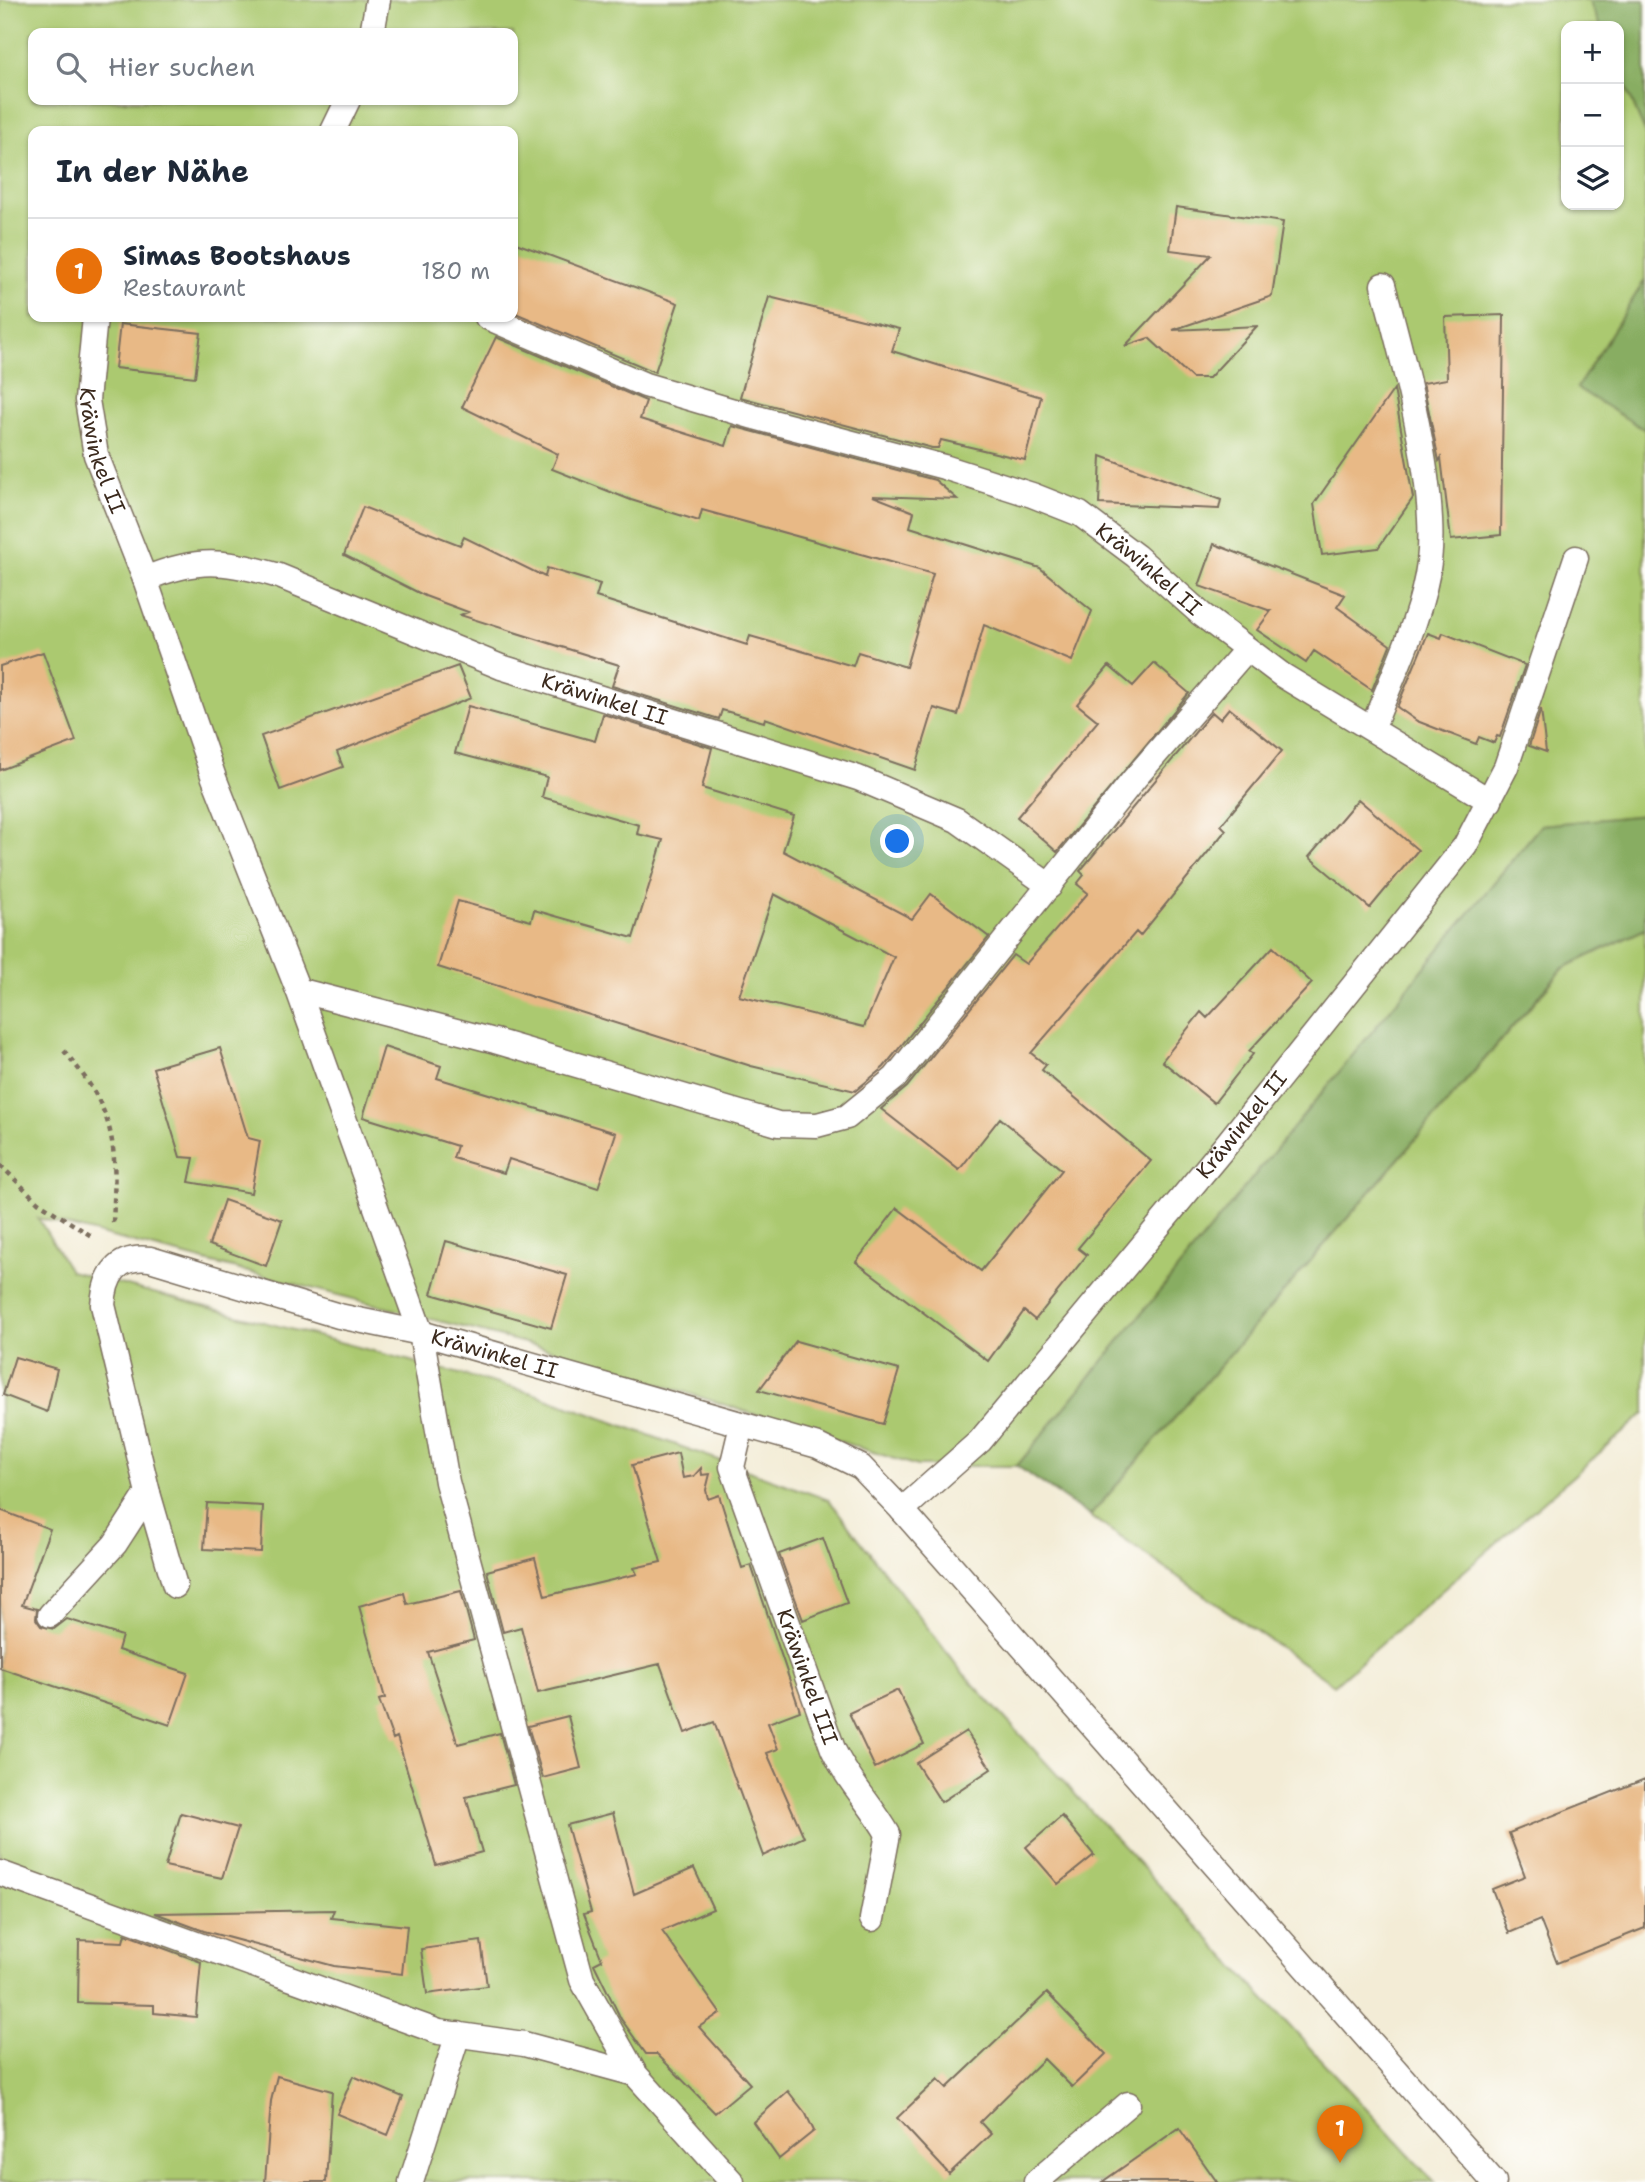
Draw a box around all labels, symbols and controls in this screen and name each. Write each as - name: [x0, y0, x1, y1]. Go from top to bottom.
- map controls: [1561, 21, 1624, 210]
- button: +: [1561, 21, 1624, 84]
- search box: [28, 28, 518, 105]
- icon: search: [52, 48, 90, 86]
- text: Hier suchen: [108, 49, 255, 84]
- button: −: [1561, 84, 1624, 147]
- button: layers: [1561, 147, 1624, 210]
- text: In der Nähe: [56, 151, 249, 192]
- text: Simas Bootshaus: [123, 238, 351, 273]
- text: 1: [74, 256, 84, 286]
- text: 180 m: [421, 256, 490, 286]
- text: Restaurant: [123, 273, 246, 303]
- street label: Kräwinkel II: [73, 386, 132, 518]
- street label: Kräwinkel II: [1090, 516, 1207, 622]
- street label: Kräwinkel II: [538, 666, 671, 732]
- your location: [880, 824, 914, 858]
- street label: Kräwinkel II: [1190, 1065, 1294, 1185]
- street label: Kräwinkel II: [428, 1323, 561, 1385]
- street label: Kräwinkel III: [770, 1605, 844, 1749]
- pin: 1: [1317, 2105, 1363, 2163]

